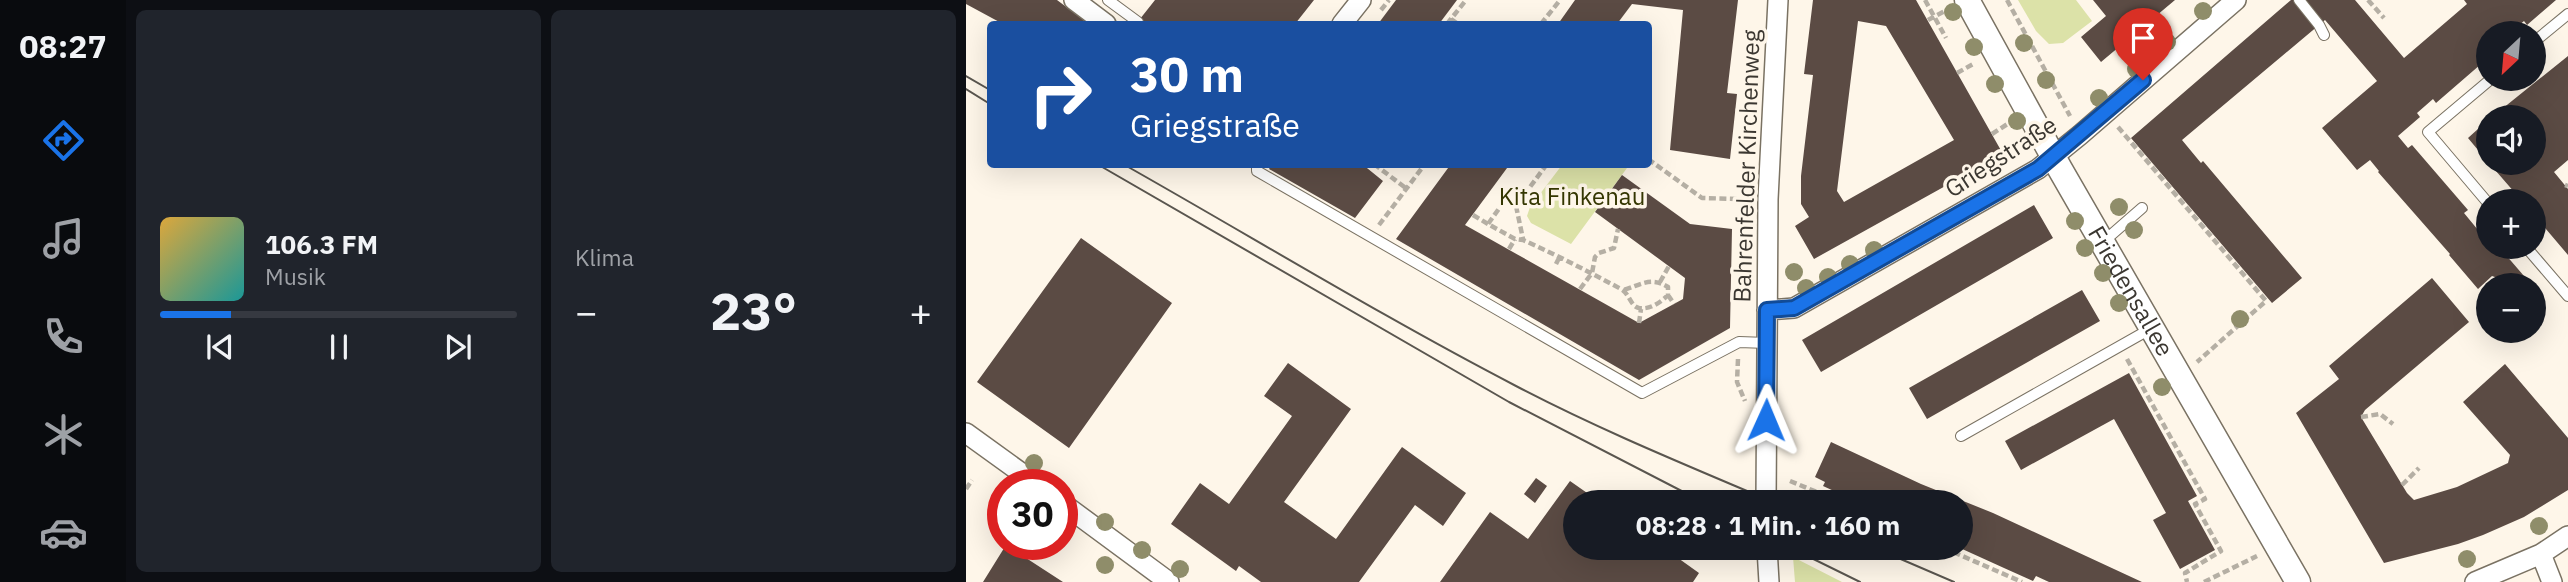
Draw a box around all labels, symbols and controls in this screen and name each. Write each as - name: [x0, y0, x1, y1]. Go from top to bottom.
- pin: [2113, 8, 2173, 80]
- icon: arrive: [2124, 19, 2162, 57]
- north arrow: [2476, 21, 2546, 91]
- map controls: [2476, 21, 2546, 343]
- text: 08:27: [19, 25, 107, 67]
- street label: Bahrenfelder Kirchenweg: [1725, 29, 1767, 303]
- text: 30 m: [1130, 42, 1244, 105]
- icon: right: [1015, 49, 1106, 140]
- text: Griegstraße: [1130, 104, 1300, 146]
- button: sound: [2476, 105, 2546, 175]
- street label: Griegstraße: [1938, 108, 2063, 204]
- icon: directions: [39, 116, 88, 165]
- park label: Kita Finkenau: [1499, 180, 1645, 212]
- button: +: [2476, 189, 2546, 259]
- icon: music: [39, 214, 88, 263]
- street label: Friedensallee: [2081, 220, 2182, 362]
- text: 106.3 FM: [265, 227, 378, 261]
- text: Klima: [575, 242, 634, 272]
- text: Musik: [265, 261, 326, 291]
- button: −: [2476, 273, 2546, 343]
- text: 23°: [710, 277, 797, 344]
- text: −: [575, 287, 598, 336]
- text: +: [909, 287, 932, 336]
- icon: phone: [39, 312, 88, 361]
- icon: previous: [201, 328, 239, 366]
- icon: pause: [320, 328, 358, 366]
- icon: next: [439, 328, 477, 366]
- position arrow: [1729, 383, 1803, 457]
- icon: climate: [39, 410, 88, 459]
- speed limit sign: 30: [987, 469, 1078, 560]
- icon: car: [39, 508, 88, 557]
- text: 08:28 · 1 Min. · 160 m: [1636, 508, 1900, 542]

